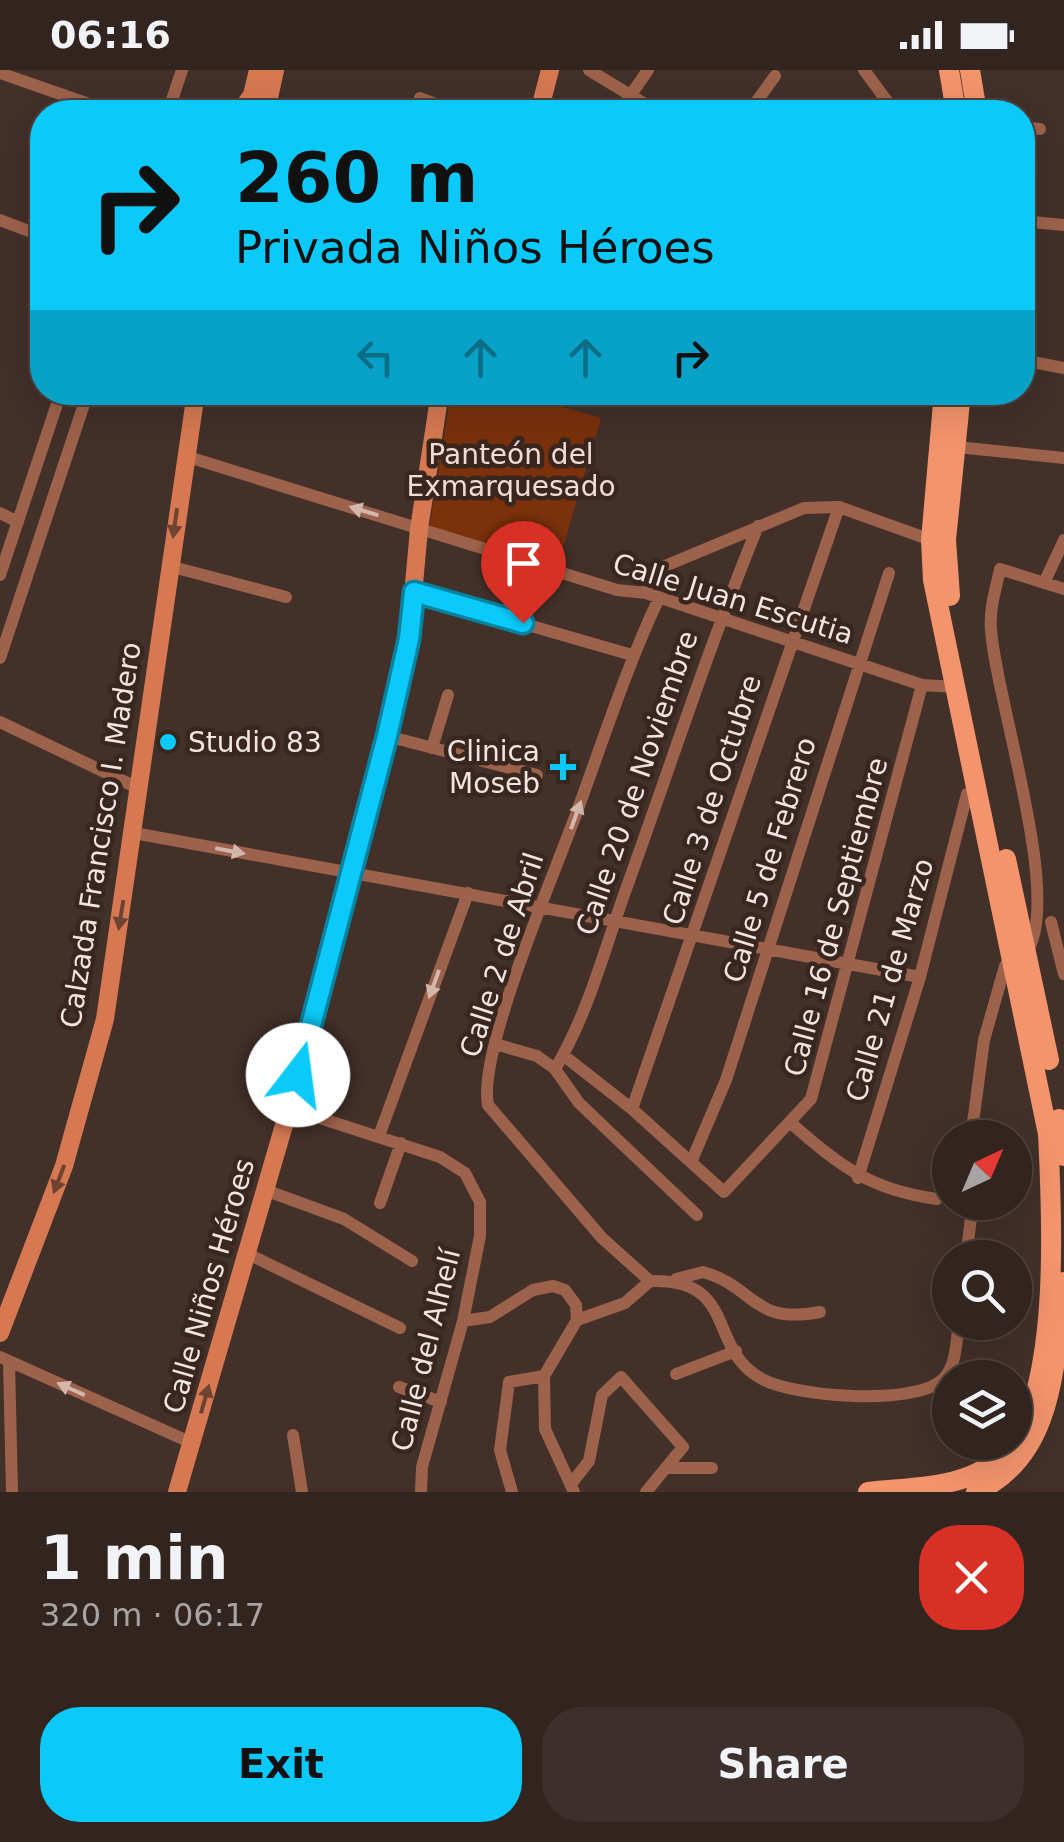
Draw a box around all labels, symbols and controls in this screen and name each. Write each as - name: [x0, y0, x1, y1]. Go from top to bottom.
- text: 06:16: [50, 13, 171, 57]
- text: 260 m: [235, 137, 478, 219]
- icon: right: [70, 140, 200, 270]
- text: Privada Niños Héroes: [235, 221, 715, 274]
- icon: left: [348, 330, 403, 385]
- icon: ahead: [453, 330, 508, 385]
- icon: ahead: [558, 330, 613, 385]
- icon: right: [663, 330, 718, 385]
- park label: Panteón del Exmarquesado: [406, 438, 616, 503]
- one-way arrow: [348, 503, 378, 518]
- one-way arrow: [167, 508, 183, 540]
- pin: [481, 521, 566, 624]
- icon: arrive: [496, 536, 551, 591]
- street label: Calle Juan Escutia: [609, 547, 857, 651]
- street label: Calle 20 de Noviembre: [569, 627, 705, 939]
- street label: Calzada Francisco I. Madero: [54, 640, 148, 1030]
- street label: Calle 3 de Octubre: [656, 671, 768, 929]
- place label: Studio 83: [188, 726, 322, 759]
- marker: Studio 83: [157, 731, 179, 753]
- street label: Calle 5 de Febrero: [717, 733, 823, 987]
- place label: Clinica Moseb: [447, 735, 540, 800]
- marker: Clinica Moseb: [550, 754, 576, 780]
- street label: Calle 16 de Septiembre: [778, 754, 894, 1080]
- one-way arrow: [569, 799, 584, 829]
- one-way arrow: [215, 844, 246, 860]
- street label: Calle 2 de Abril: [453, 849, 551, 1061]
- street label: Calle 21 de Marzo: [839, 855, 941, 1105]
- one-way arrow: [113, 899, 129, 931]
- one-way arrow: [426, 970, 442, 1000]
- position arrow: [246, 1023, 350, 1127]
- north arrow: [932, 1120, 1032, 1220]
- map controls: [932, 1120, 1032, 1460]
- street label: Calle Niños Héroes: [157, 1155, 261, 1417]
- one-way arrow: [51, 1165, 66, 1195]
- button: search: [932, 1240, 1032, 1340]
- street label: Calle del Alhelí: [385, 1244, 467, 1455]
- button: layers: [932, 1360, 1032, 1460]
- one-way arrow: [56, 1381, 86, 1397]
- one-way arrow: [198, 1383, 213, 1413]
- text: 1 min: [40, 1523, 228, 1593]
- button: close: [919, 1525, 1024, 1630]
- text: 320 m · 06:17: [40, 1596, 265, 1634]
- button: Exit: [40, 1707, 522, 1822]
- button: Share: [542, 1707, 1024, 1822]

